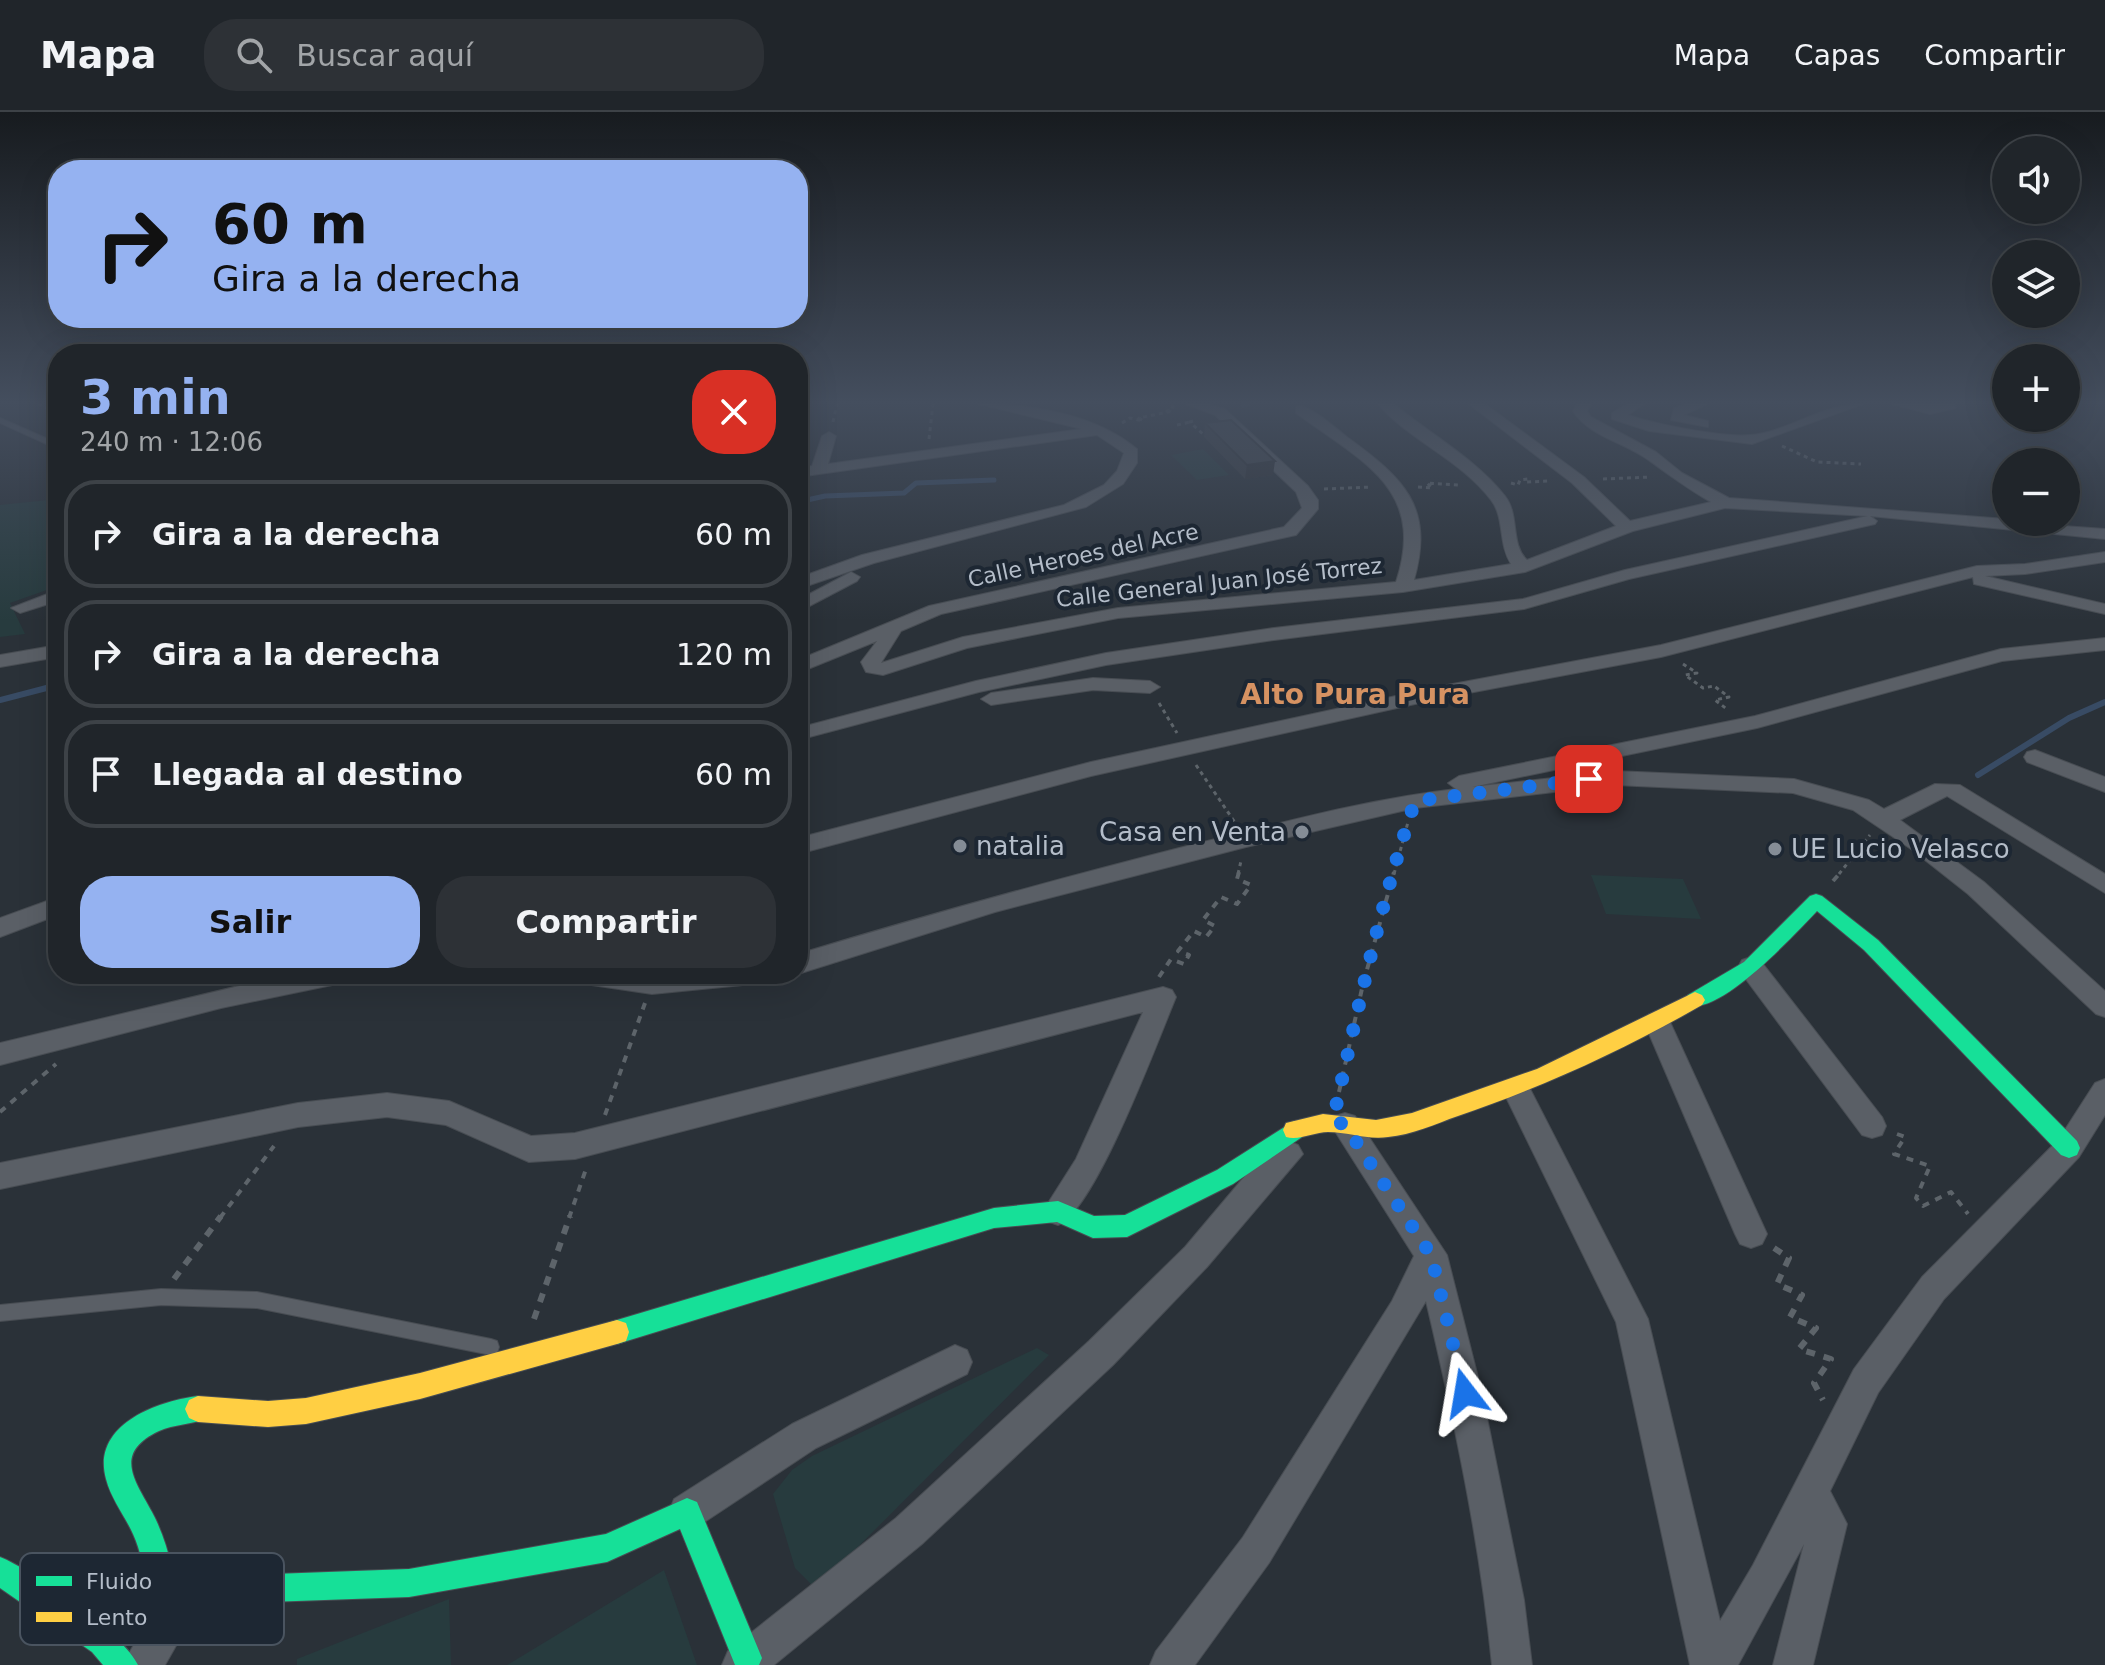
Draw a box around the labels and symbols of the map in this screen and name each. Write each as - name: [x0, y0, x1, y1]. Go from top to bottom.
- street label: Calle Heroes del Acre: [965, 519, 1201, 592]
- street label: Calle General Juan José Torrez: [1055, 553, 1383, 612]
- district label: Alto Pura Pura: [1240, 678, 1470, 711]
- pin: [1555, 745, 1623, 813]
- place label: Casa en Venta: [1099, 817, 1286, 847]
- marker: Casa en Venta: [1293, 823, 1311, 841]
- place label: natalia: [976, 831, 1065, 861]
- place label: UE Lucio Velasco: [1791, 834, 2010, 864]
- marker: natalia: [951, 837, 969, 855]
- marker: UE Lucio Velasco: [1766, 840, 1784, 858]
- position arrow: [1423, 1351, 1507, 1435]
- legend: [20, 1553, 284, 1645]
- text: Fluido: [86, 1569, 152, 1594]
- text: Lento: [86, 1605, 147, 1630]

